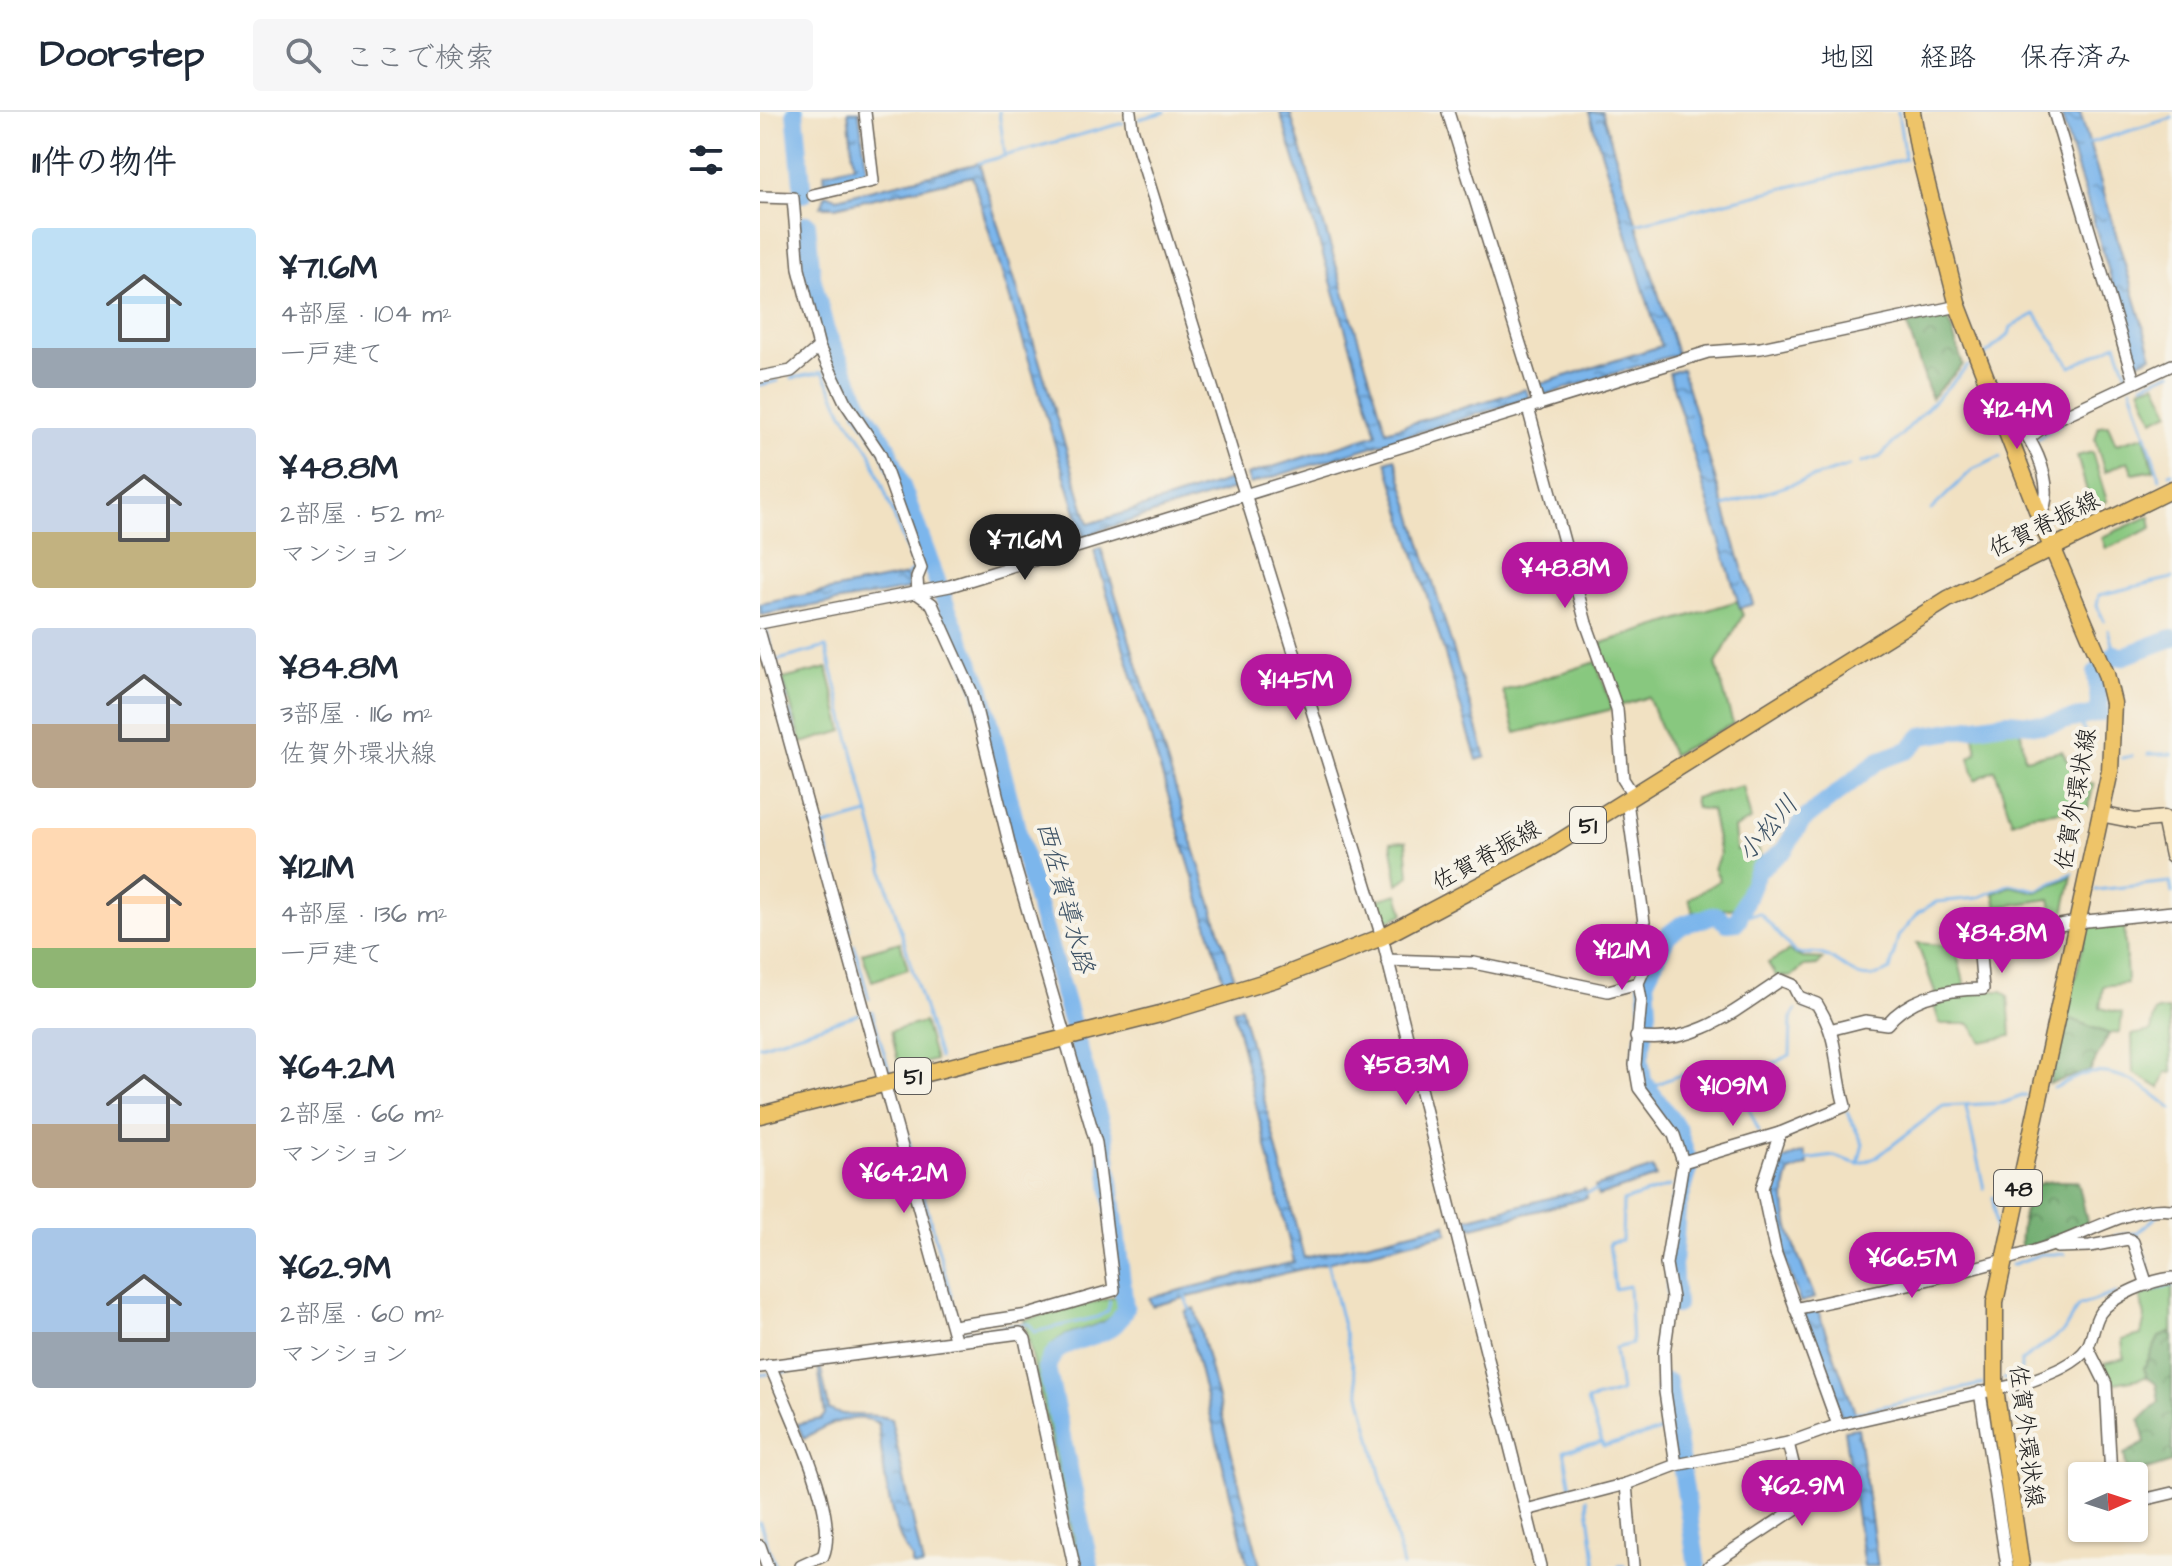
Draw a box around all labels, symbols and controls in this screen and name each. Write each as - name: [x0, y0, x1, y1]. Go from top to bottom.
- search box: [253, 19, 813, 91]
- text: Doorstep: [40, 29, 205, 81]
- icon: search: [281, 33, 325, 77]
- text: ここで検索: [345, 37, 495, 79]
- text: 地図: [1820, 38, 1876, 77]
- text: 経路: [1920, 38, 1976, 77]
- text: 保存済み: [2020, 38, 2132, 77]
- icon: filters: [684, 138, 728, 182]
- text: 11件の物件: [32, 139, 177, 187]
- text: ¥71.6M: [280, 244, 378, 292]
- icon: home: [96, 260, 192, 356]
- text: 4部屋 · 104 m²: [280, 296, 452, 332]
- text: 一戸建て: [280, 336, 384, 372]
- pin: ¥124M: [1961, 383, 2073, 451]
- text: ¥124M: [1981, 391, 2053, 427]
- text: ¥48.8M: [280, 444, 398, 492]
- icon: home: [96, 460, 192, 556]
- street label: 佐賀脊振線: [1983, 483, 2106, 566]
- text: 2部屋 · 52 m²: [280, 496, 445, 532]
- pin: ¥71.6M: [960, 514, 1090, 582]
- text: ¥71.6M: [988, 522, 1062, 558]
- text: マンション: [280, 536, 409, 572]
- pin: ¥48.8M: [1500, 542, 1630, 610]
- text: ¥48.8M: [1520, 550, 1610, 586]
- text: ¥84.8M: [280, 644, 398, 692]
- pin: ¥145M: [1240, 654, 1352, 722]
- icon: home: [96, 660, 192, 756]
- text: ¥145M: [1259, 662, 1333, 698]
- text: 3部屋 · 116 m²: [280, 696, 433, 732]
- street label: 佐賀外環状線: [2047, 725, 2105, 873]
- text: 佐賀外環状線: [280, 736, 436, 772]
- water label: 小松川: [1729, 787, 1807, 870]
- road number: 51: [1570, 807, 1606, 843]
- street label: 佐賀脊振線: [1426, 812, 1547, 900]
- water label: 西佐賀導水路: [1027, 817, 1103, 979]
- text: ¥121M: [280, 844, 354, 892]
- icon: home: [96, 860, 192, 956]
- text: 4部屋 · 136 m²: [280, 896, 447, 932]
- pin: ¥84.8M: [1937, 907, 2067, 975]
- text: ¥84.8M: [1957, 915, 2047, 951]
- pin: ¥121M: [1566, 924, 1678, 992]
- text: ¥121M: [1594, 932, 1650, 968]
- text: 一戸建て: [280, 936, 384, 972]
- pin: ¥58.3M: [1341, 1039, 1471, 1107]
- text: ¥64.2M: [280, 1044, 395, 1092]
- text: ¥58.3M: [1362, 1047, 1450, 1083]
- road number: 51: [895, 1058, 931, 1094]
- icon: home: [96, 1060, 192, 1156]
- pin: ¥109M: [1677, 1060, 1789, 1128]
- text: ¥109M: [1698, 1068, 1768, 1104]
- text: 2部屋 · 66 m²: [280, 1096, 444, 1132]
- text: マンション: [280, 1136, 409, 1172]
- pin: ¥64.2M: [839, 1147, 969, 1215]
- text: ¥64.2M: [860, 1155, 948, 1191]
- road number: 48: [1994, 1170, 2042, 1206]
- pin: ¥66.5M: [1847, 1232, 1977, 1300]
- text: ¥66.5M: [1867, 1240, 1957, 1276]
- text: ¥62.9M: [280, 1244, 391, 1292]
- icon: home: [96, 1260, 192, 1356]
- text: 2部屋 · 60 m²: [280, 1296, 444, 1332]
- text: マンション: [280, 1336, 409, 1372]
- street label: 佐賀外環状線: [2000, 1363, 2052, 1510]
- pin: ¥62.9M: [1737, 1460, 1867, 1528]
- north arrow: [2068, 1462, 2148, 1542]
- map controls: [2068, 1462, 2148, 1542]
- text: ¥62.9M: [1759, 1468, 1845, 1504]

